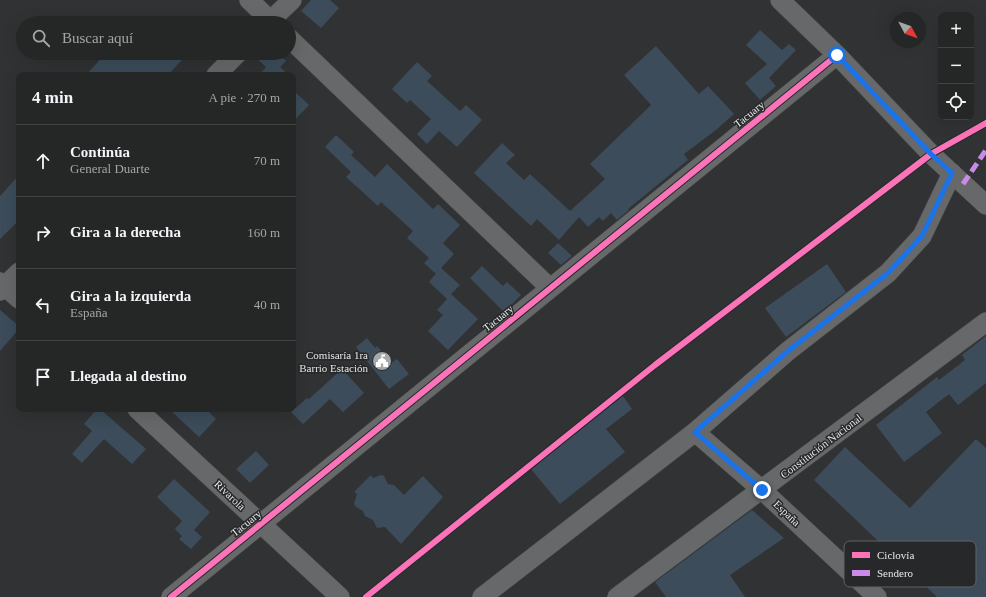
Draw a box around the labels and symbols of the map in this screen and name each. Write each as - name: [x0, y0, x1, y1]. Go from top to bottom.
- north arrow: [890, 12, 926, 48]
- route start: [828, 46, 846, 64]
- street label: Tacuary: [732, 98, 767, 130]
- street label: Tacuary: [481, 302, 516, 334]
- place label: Comisaría 1ra Barrio Estación: [299, 349, 368, 374]
- public building icon: Comisaría 1ra Barrio Estación: [371, 350, 393, 372]
- street label: Constitución Nacional: [778, 412, 864, 480]
- street label: Rivarola: [212, 478, 248, 512]
- route end: [753, 481, 771, 499]
- street label: España: [771, 498, 803, 528]
- street label: Tacuary: [229, 507, 264, 539]
- legend: [844, 541, 976, 587]
- text: Ciclovía: [877, 549, 914, 561]
- text: Sendero: [877, 567, 914, 579]

